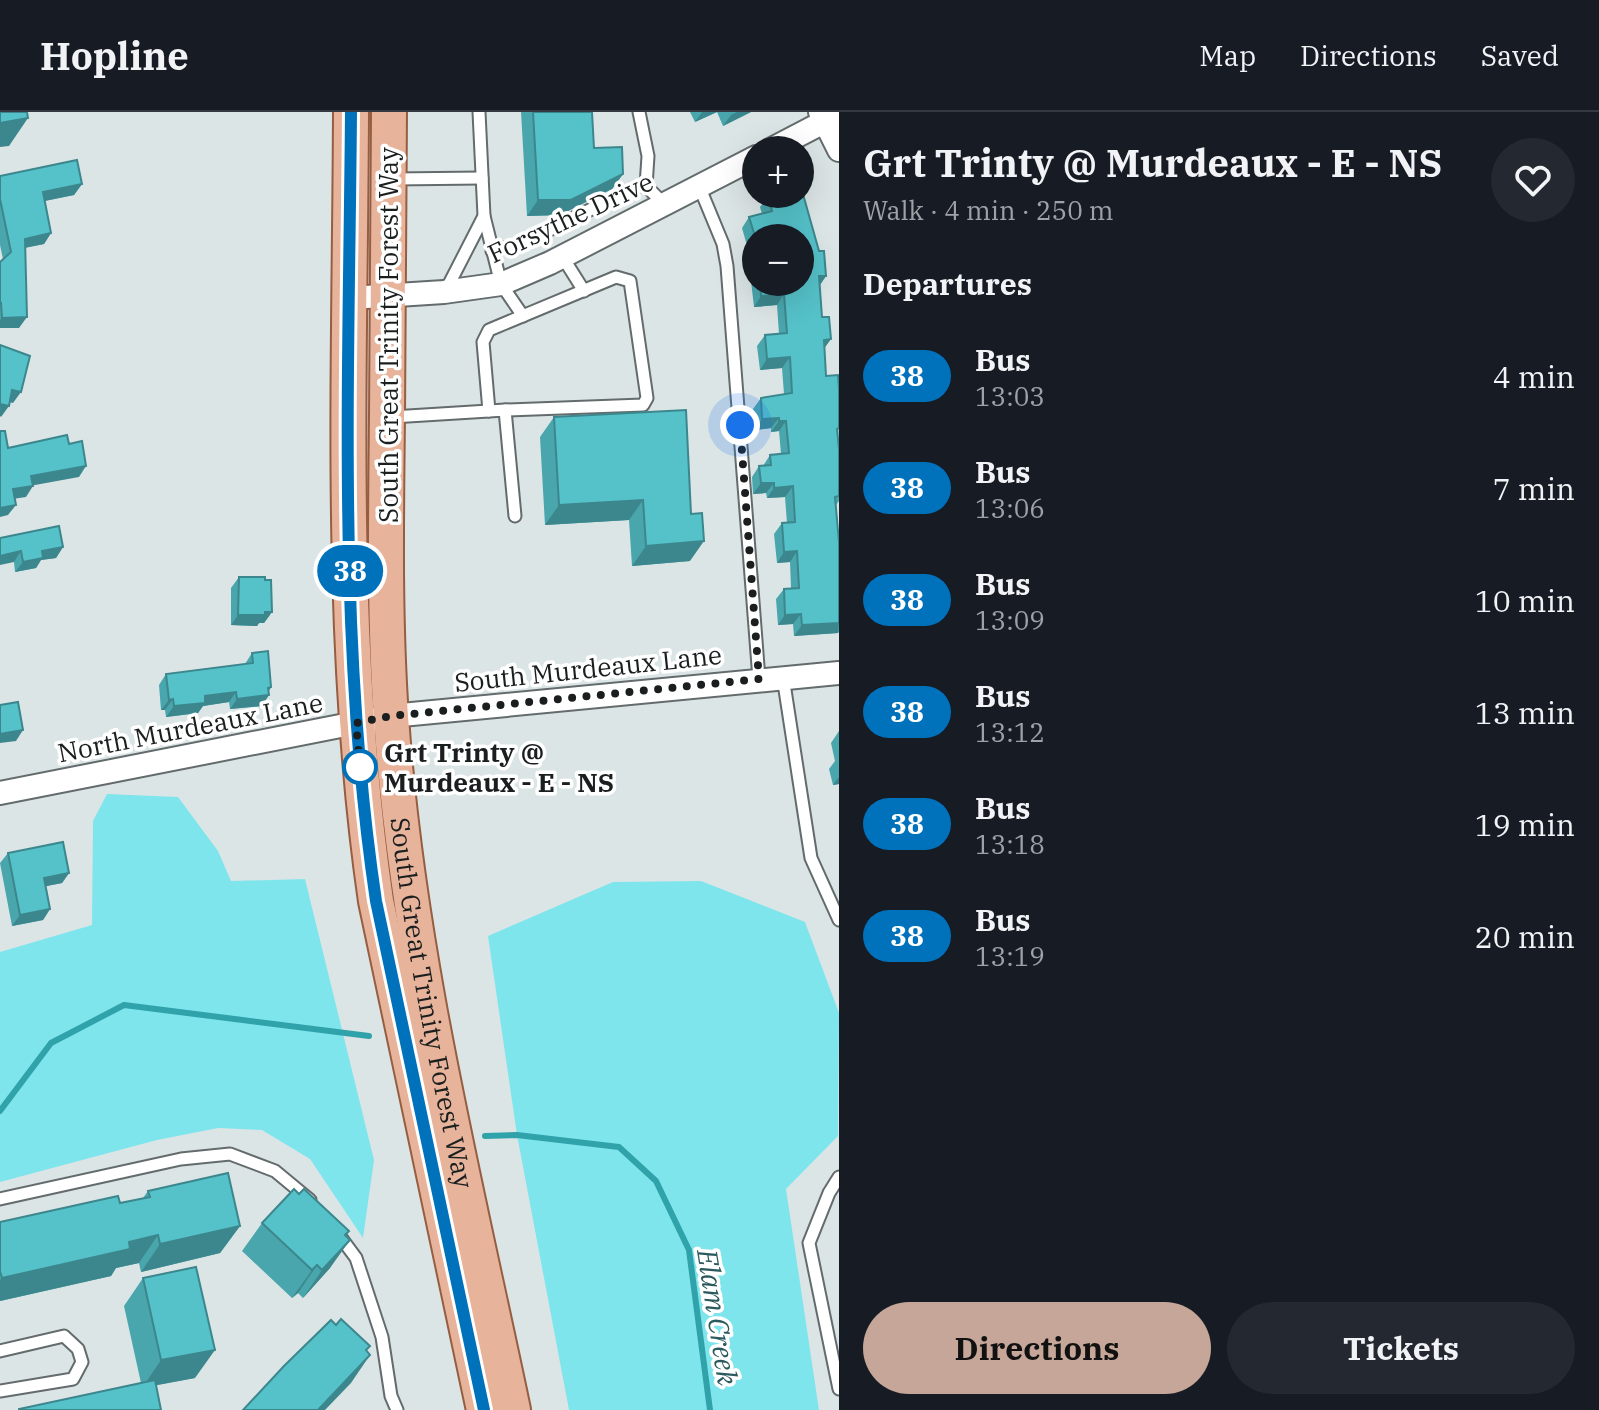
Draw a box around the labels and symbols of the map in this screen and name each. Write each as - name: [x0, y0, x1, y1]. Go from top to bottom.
- street label: South Great Trinity Forest Way: [371, 147, 405, 523]
- street label: Forsythe Drive: [482, 164, 658, 270]
- your location: [720, 405, 760, 445]
- line badge: 38: [314, 545, 386, 597]
- street label: South Murdeaux Lane: [453, 637, 723, 699]
- street label: North Murdeaux Lane: [55, 685, 325, 769]
- place label: Grt Trinty @ Murdeaux - E - NS: [384, 735, 614, 799]
- marker: Grt Trinty @ Murdeaux - E - NS: [343, 750, 377, 784]
- street label: South Great Trinity Forest Way: [383, 815, 482, 1191]
- water label: Elam Creek: [689, 1245, 747, 1388]

